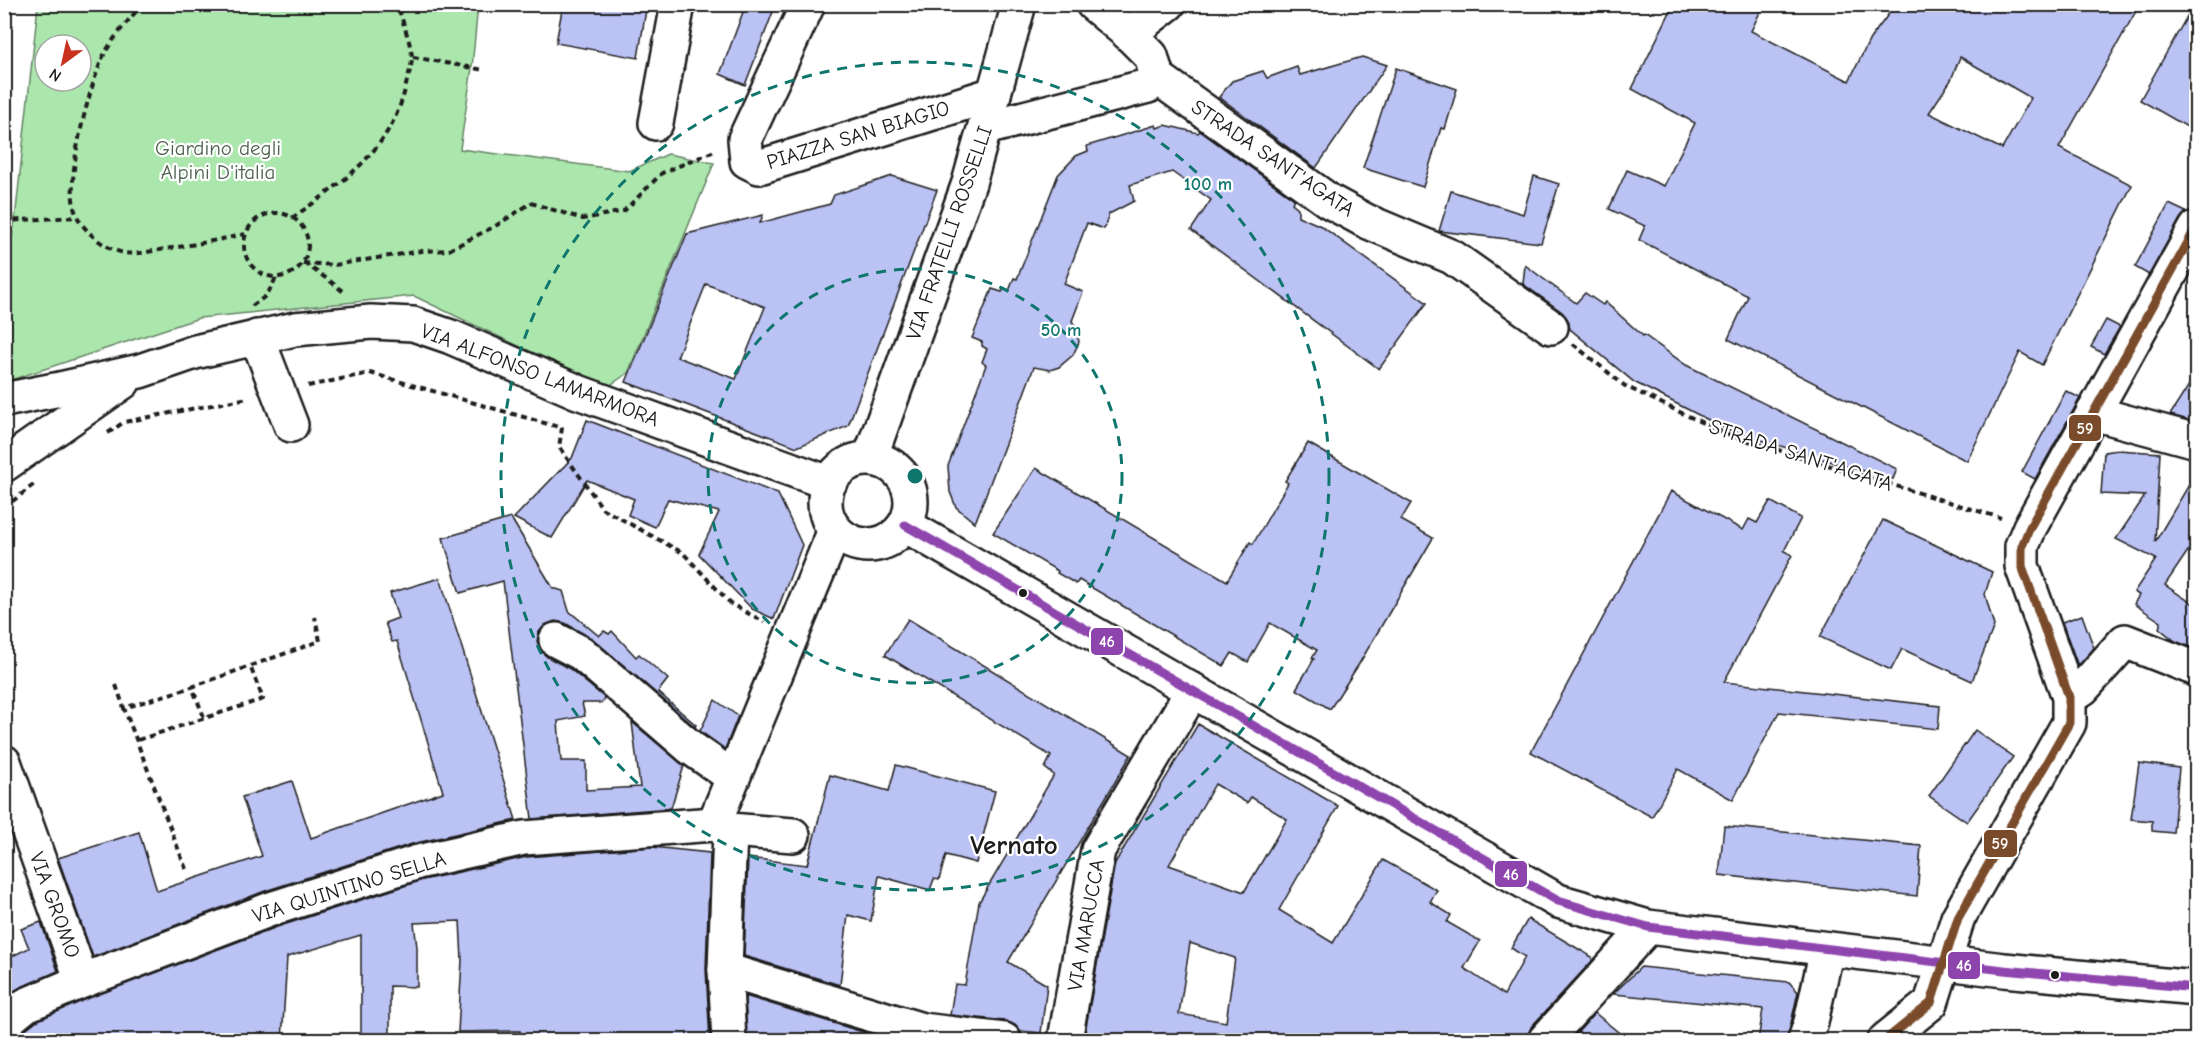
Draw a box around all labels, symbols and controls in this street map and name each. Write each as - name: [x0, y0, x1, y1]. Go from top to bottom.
- north arrow: [33, 33, 93, 93]
- text: N: [46, 64, 65, 85]
- street label: STRADA SANT'AGATA: [1187, 95, 1359, 221]
- street label: PIAZZA SAN BIAGIO: [764, 96, 952, 174]
- street label: VIA FRATELLI ROSSELLI: [901, 123, 997, 343]
- park label: Giardino degli Alpini D'italia: [155, 136, 281, 184]
- text: 100 m: [1184, 174, 1232, 195]
- street label: VIA ALFONSO LAMARMORA: [418, 318, 662, 432]
- text: 50 m: [1041, 320, 1081, 341]
- street label: STRADA SANT'AGATA: [1706, 414, 1896, 496]
- line badge: 59: [2068, 414, 2102, 442]
- text: 59: [2077, 420, 2093, 438]
- centre of rings: [905, 466, 925, 486]
- unlabelled marker: [1017, 587, 1029, 599]
- line badge: 46: [1090, 627, 1124, 656]
- text: 46: [1099, 633, 1115, 651]
- line badge: 59: [1983, 829, 2018, 858]
- district label: Vernato: [970, 830, 1058, 861]
- text: 59: [1992, 835, 2008, 853]
- street label: VIA QUINTINO SELLA: [249, 846, 449, 928]
- street label: VIA GROMO: [25, 849, 85, 961]
- street label: VIA MARUCCA: [1063, 857, 1109, 993]
- line badge: 46: [1494, 860, 1528, 888]
- text: 46: [1503, 866, 1519, 884]
- line badge: 46: [1947, 951, 1981, 980]
- text: 46: [1956, 957, 1972, 975]
- unlabelled marker: [2049, 969, 2061, 981]

